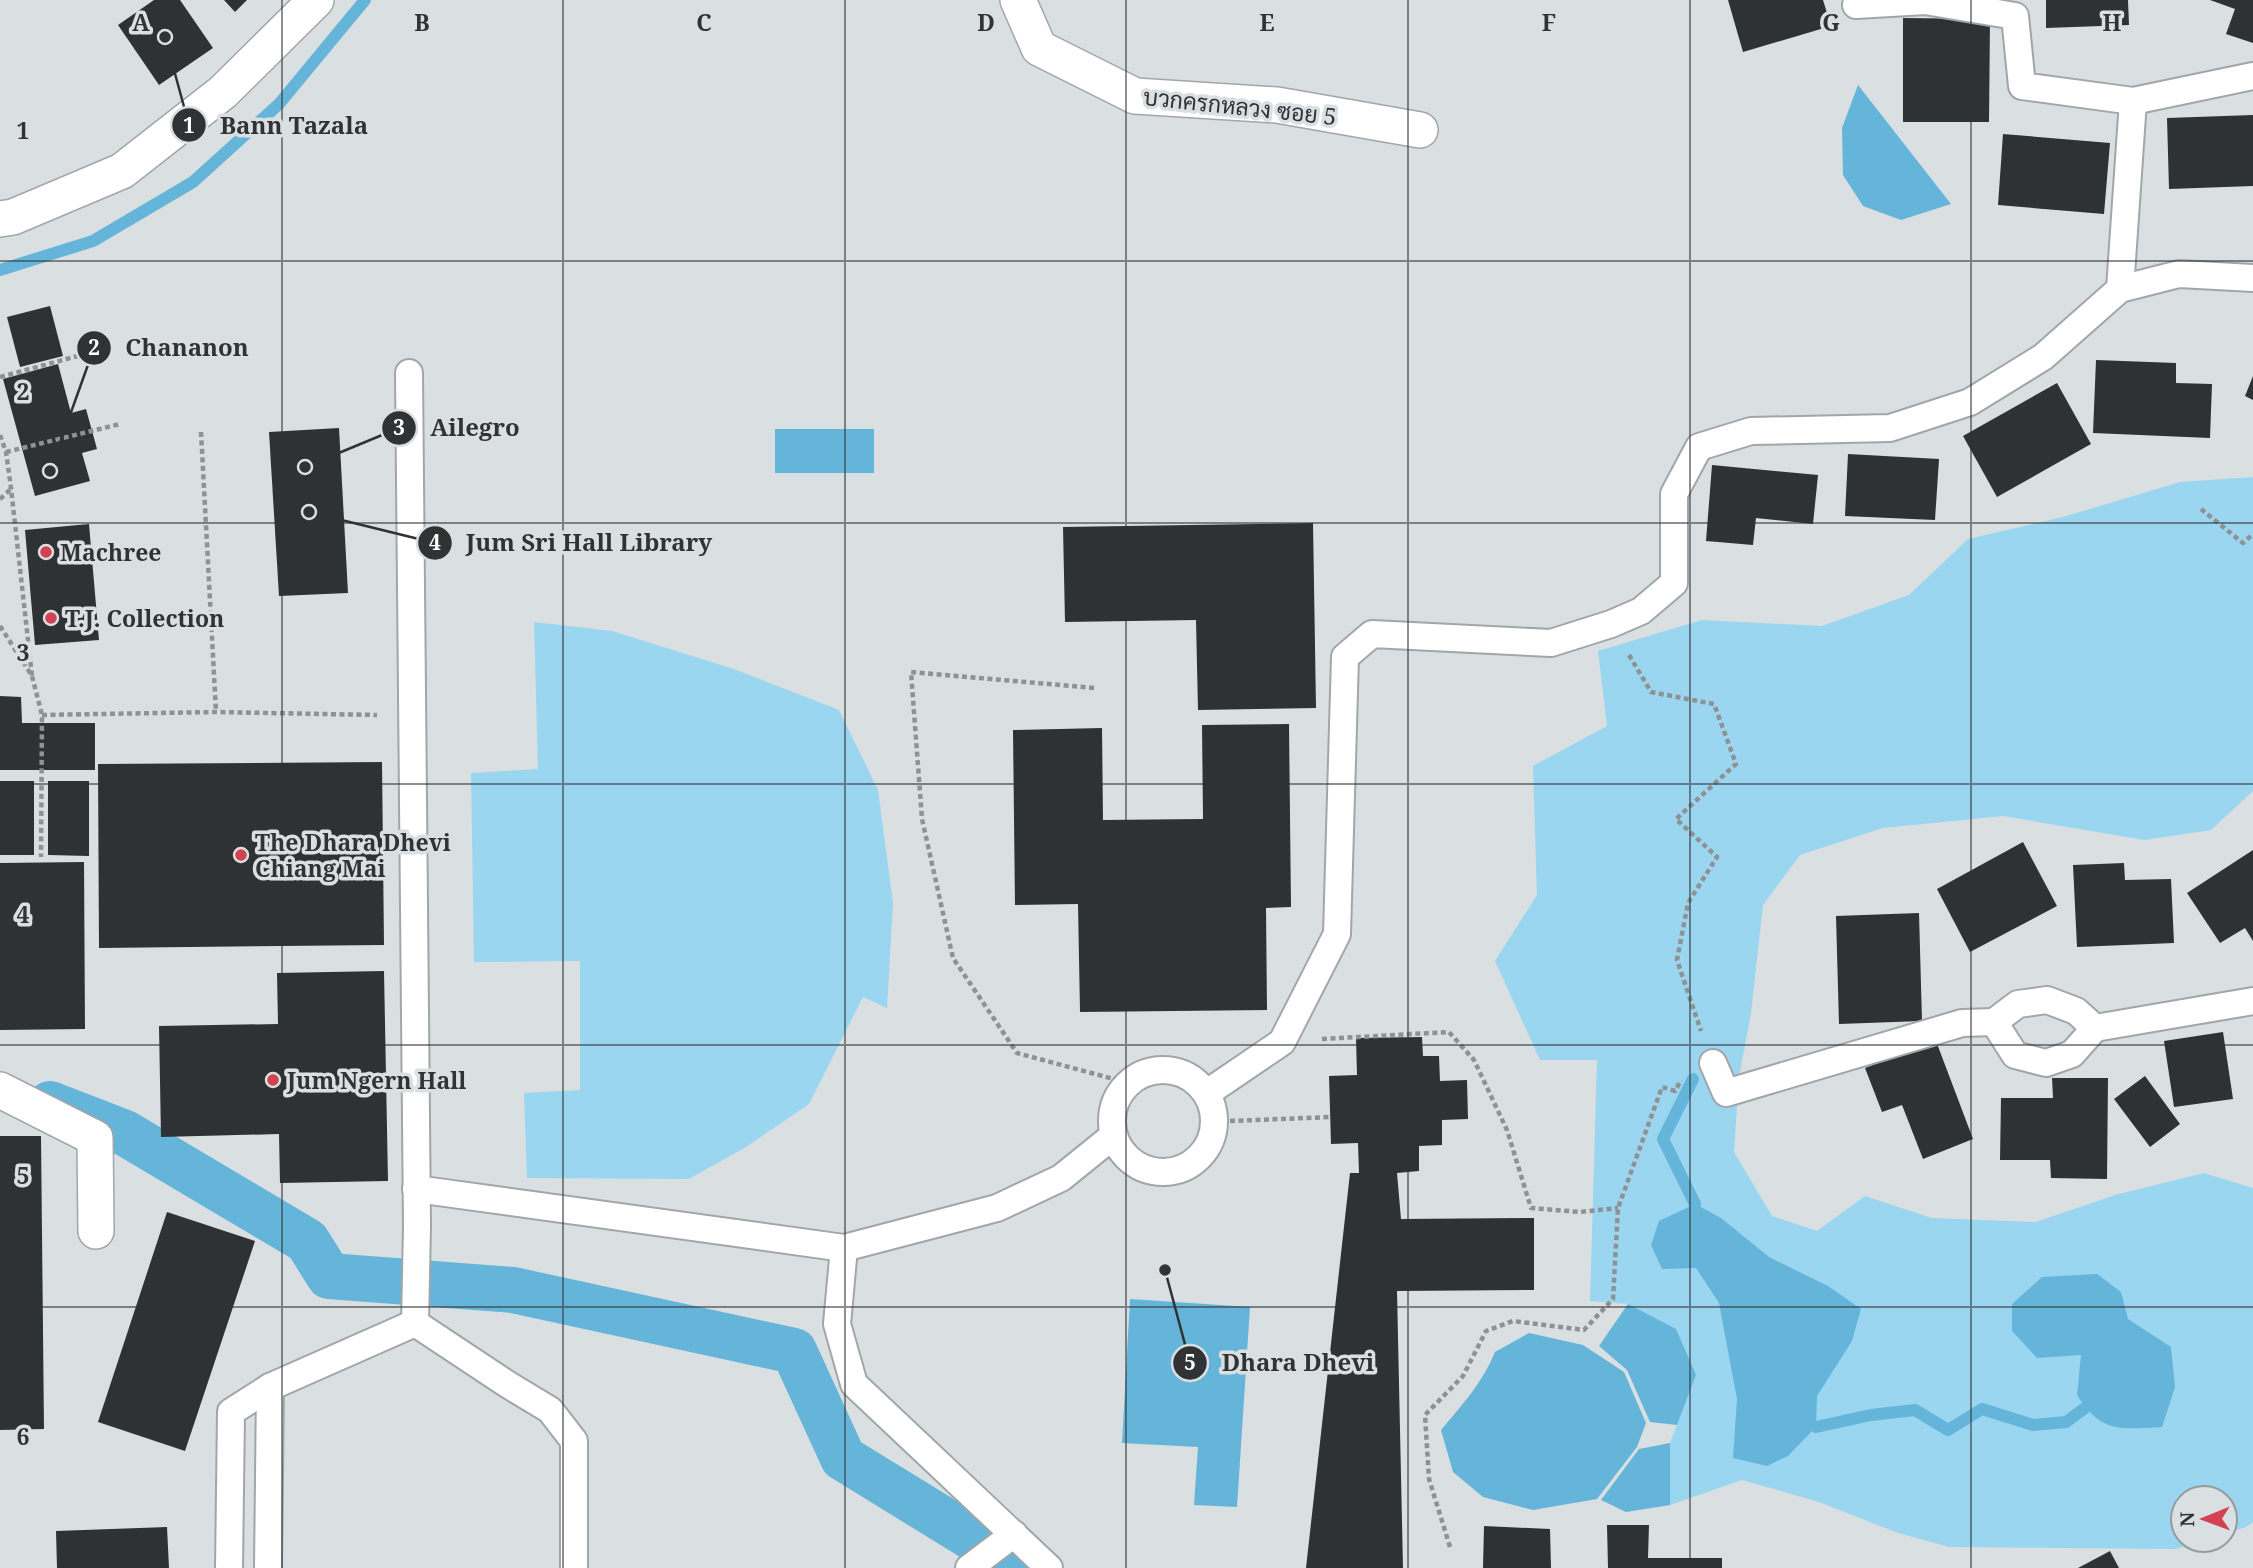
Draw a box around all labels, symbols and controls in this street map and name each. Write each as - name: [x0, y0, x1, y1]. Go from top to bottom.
- text: A: [132, 6, 150, 38]
- text: B: [414, 6, 430, 38]
- text: C: [696, 6, 712, 38]
- text: D: [977, 6, 995, 38]
- text: E: [1259, 6, 1275, 38]
- text: F: [1542, 6, 1556, 38]
- text: G: [1822, 6, 1840, 38]
- text: H: [2103, 6, 2122, 38]
- street label: บวกครกหลวง ซอย 5: [1142, 80, 1338, 132]
- callout: Bann Tazala: [171, 103, 382, 148]
- text: Bann Tazala: [220, 108, 368, 141]
- text: 1: [183, 111, 195, 139]
- text: 1: [17, 114, 30, 146]
- callout: Chananon: [77, 325, 263, 370]
- text: Chananon: [125, 330, 249, 363]
- text: 2: [88, 333, 100, 361]
- text: 2: [17, 375, 30, 407]
- callout: Ailegro: [381, 405, 534, 450]
- text: Ailegro: [430, 410, 520, 443]
- text: 3: [393, 413, 405, 441]
- callout: Jum Sri Hall Library: [417, 521, 727, 566]
- text: Jum Sri Hall Library: [465, 525, 712, 558]
- text: 4: [429, 528, 441, 556]
- place label: Machree: [60, 536, 162, 568]
- marker: Machree: [38, 544, 54, 560]
- place label: T.J. Collection: [65, 602, 224, 634]
- marker: T.J. Collection: [43, 610, 59, 626]
- text: 3: [17, 636, 30, 668]
- place label: The Dhara Dhevi Chiang Mai: [255, 826, 451, 884]
- marker: The Dhara Dhevi Chiang Mai: [233, 847, 249, 863]
- text: 4: [17, 898, 30, 930]
- place label: Jum Ngern Hall: [286, 1064, 466, 1096]
- marker: Jum Ngern Hall: [265, 1072, 281, 1088]
- text: 5: [17, 1159, 30, 1191]
- callout: Dhara Dhevi: [1172, 1340, 1388, 1385]
- text: Dhara Dhevi: [1222, 1345, 1375, 1378]
- text: 5: [1184, 1348, 1196, 1376]
- text: 6: [17, 1420, 30, 1452]
- north arrow: [2169, 1484, 2239, 1554]
- text: N: [2174, 1512, 2200, 1527]

